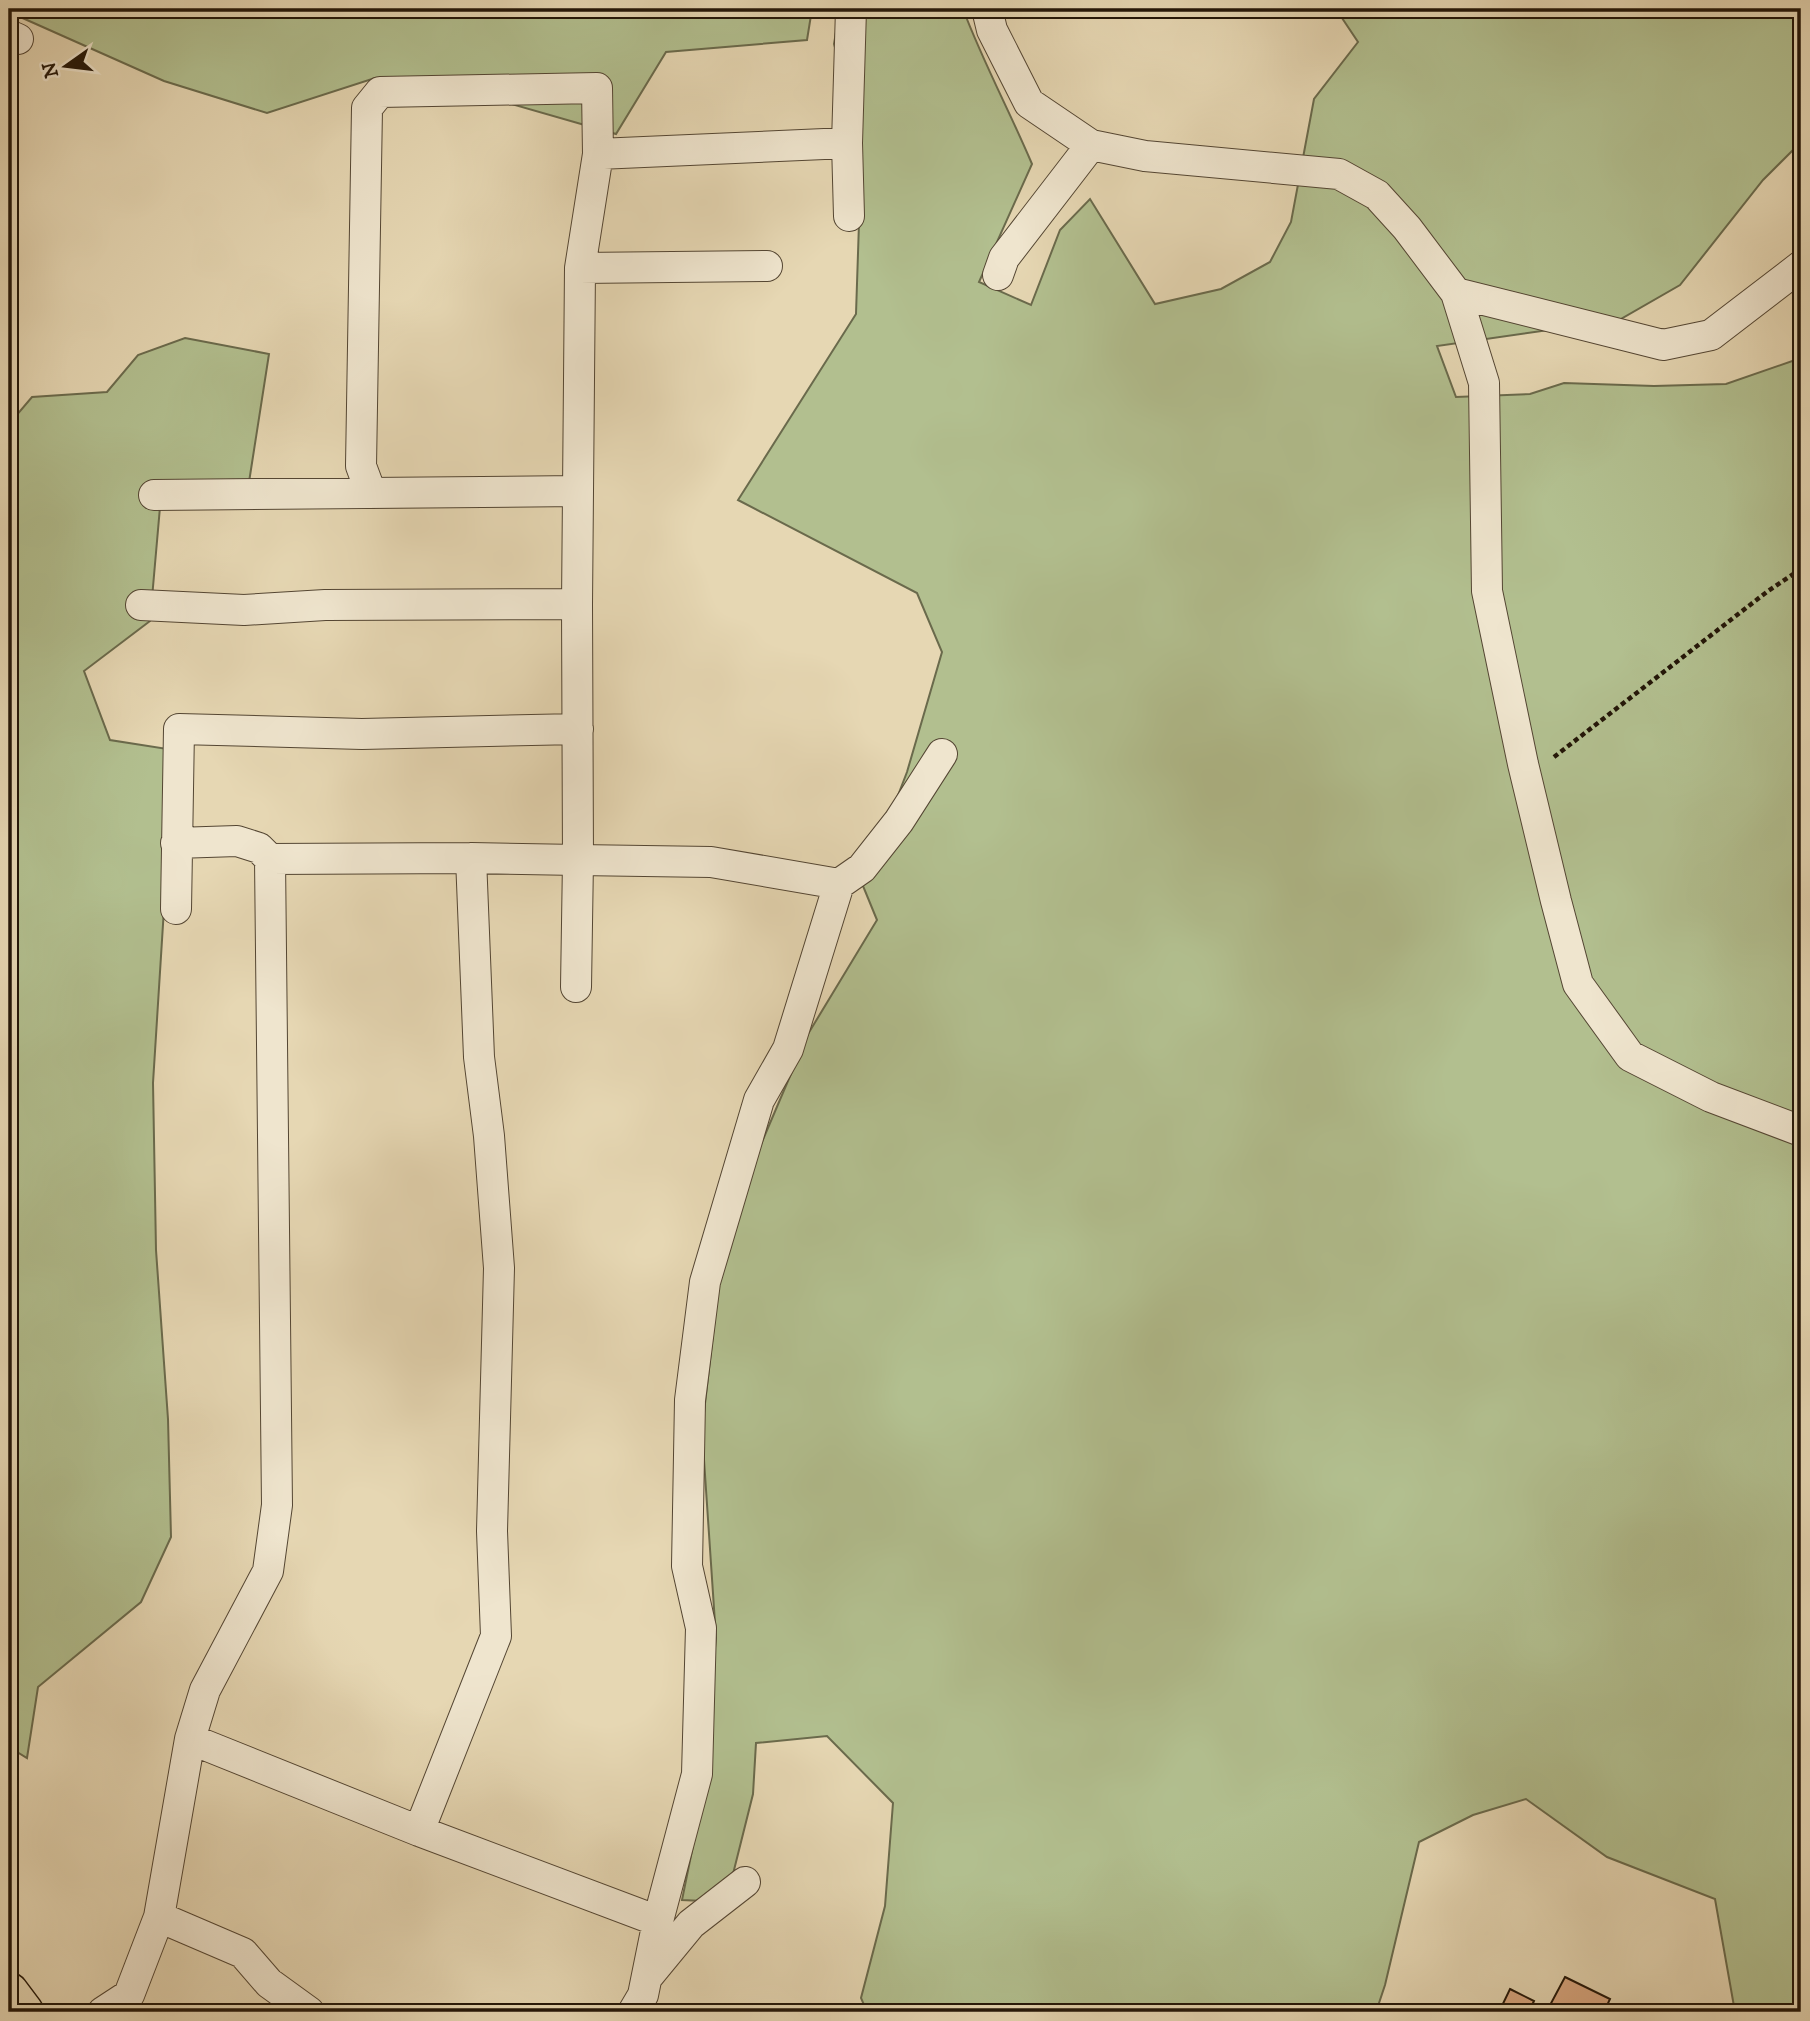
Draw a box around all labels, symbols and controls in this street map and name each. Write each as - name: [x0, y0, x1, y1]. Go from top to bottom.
- north arrow: [32, 32, 102, 102]
- text: N: [38, 59, 64, 80]

